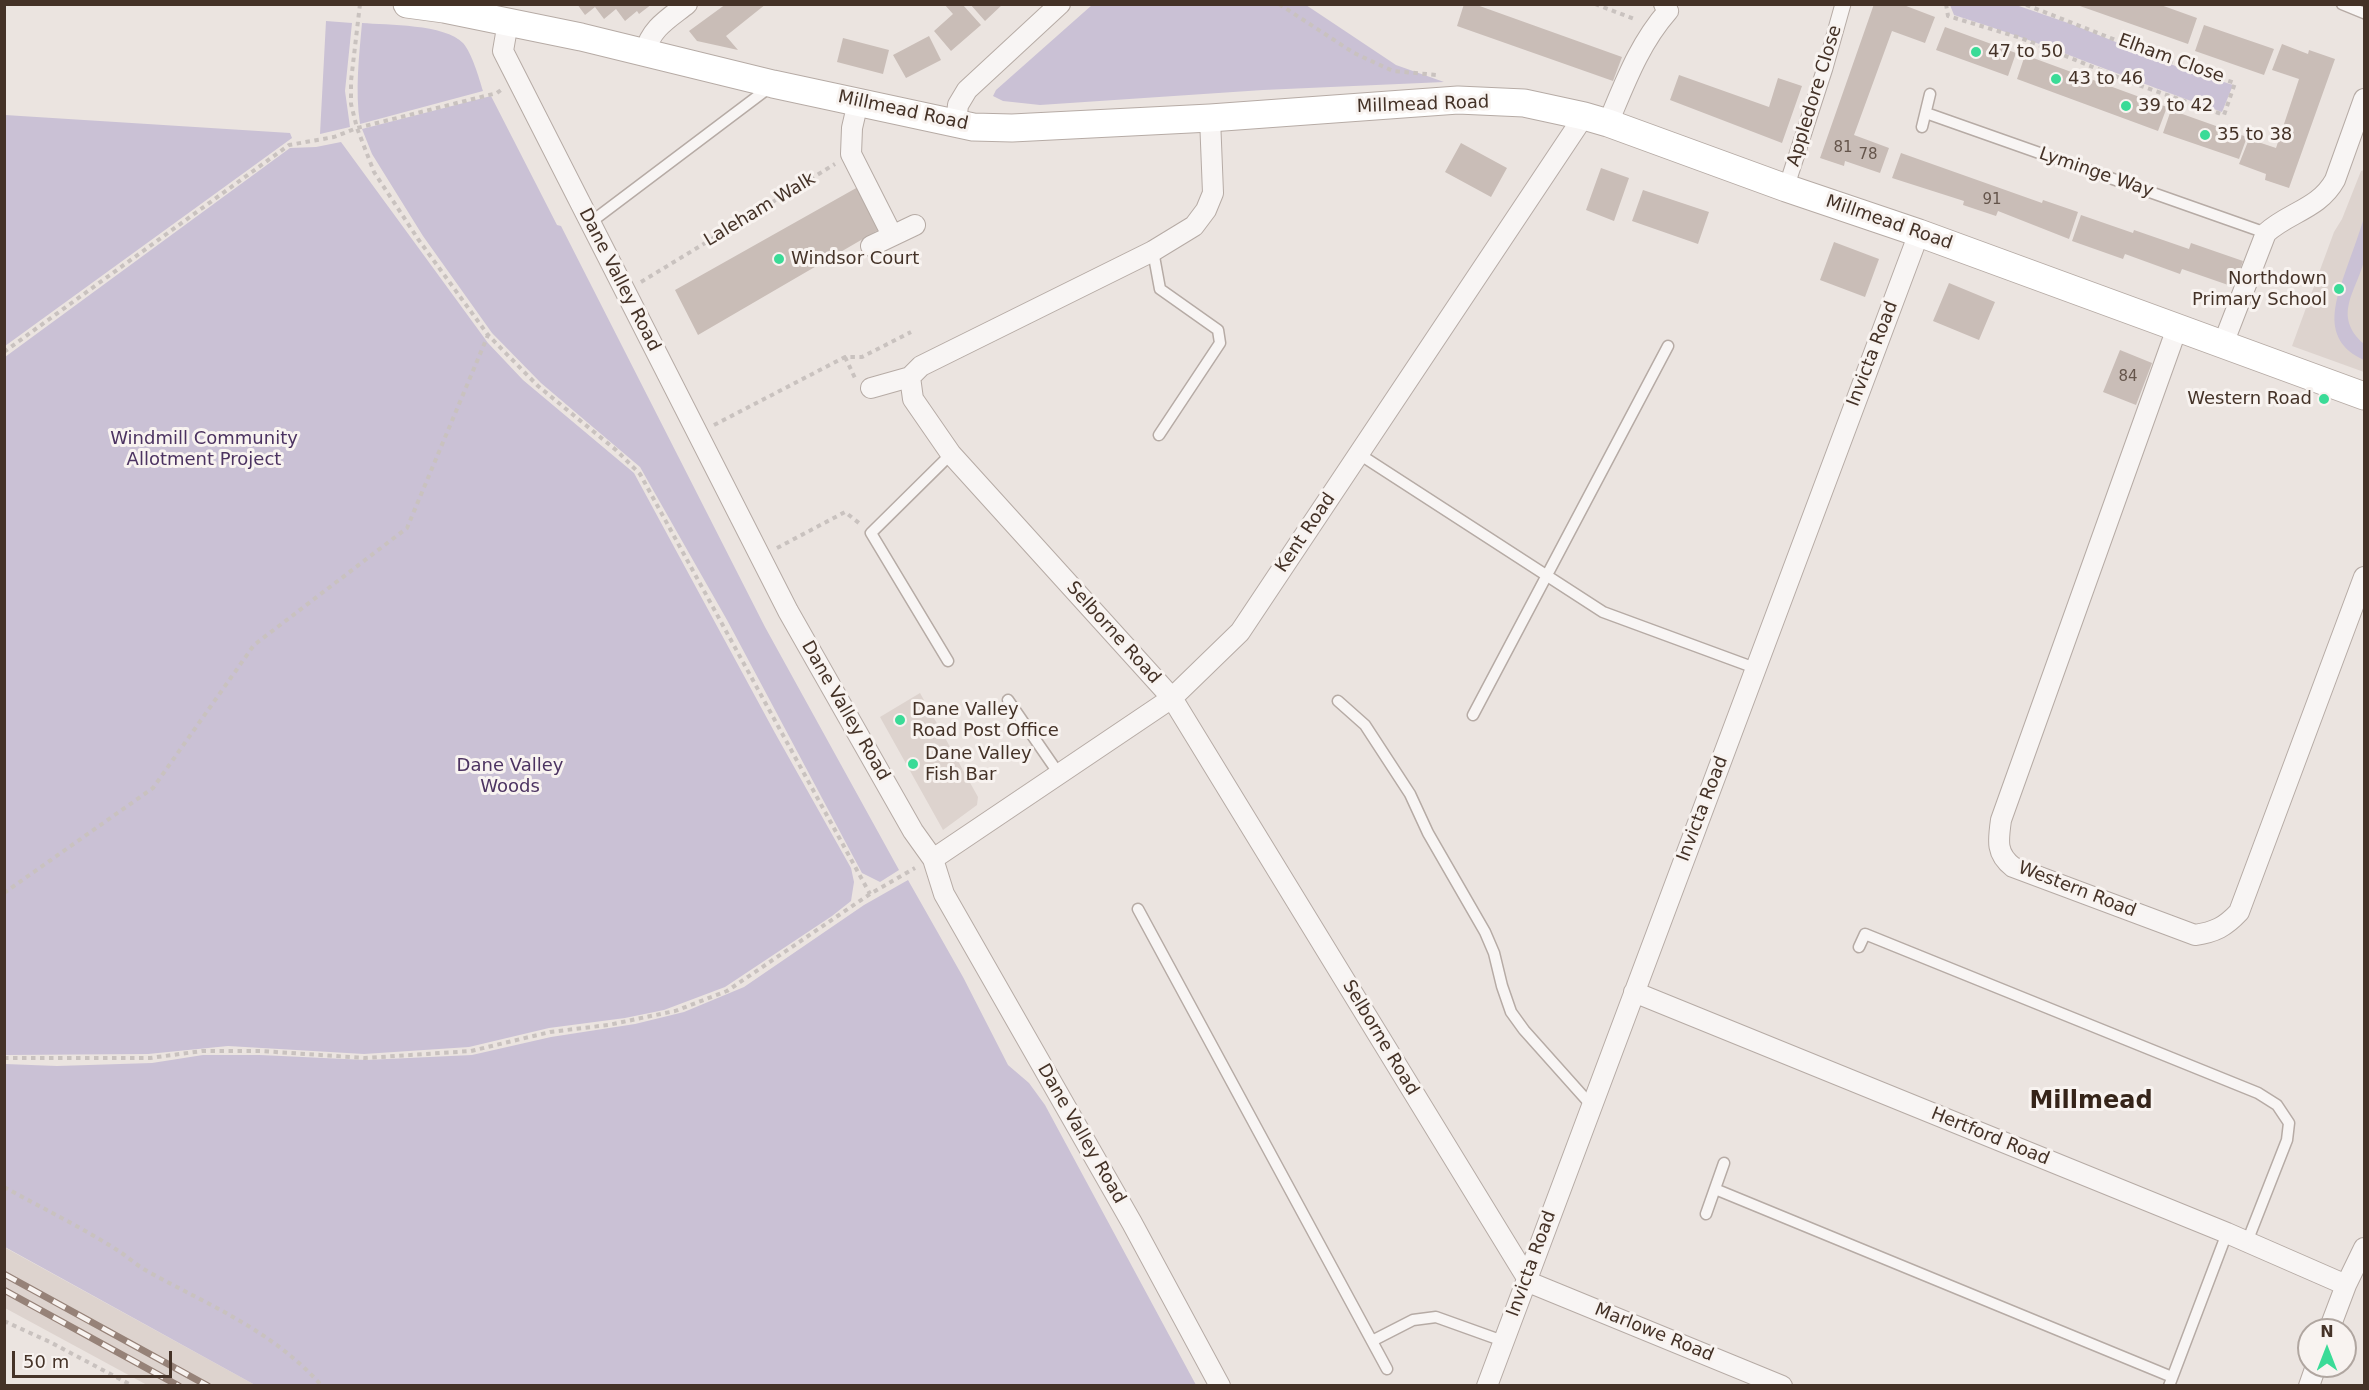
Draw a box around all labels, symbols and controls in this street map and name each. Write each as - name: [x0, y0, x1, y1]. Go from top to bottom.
- street label: Appledore Close: [1783, 23, 1847, 169]
- street label: Elham Close: [2115, 30, 2227, 88]
- place label: 47 to 50: [1988, 41, 2063, 63]
- marker: 47 to 50: [1969, 45, 1983, 59]
- place label: 43 to 46: [2068, 68, 2143, 90]
- marker: 43 to 46: [2049, 72, 2063, 86]
- street label: Millmead Road: [836, 87, 970, 135]
- street label: Millmead Road: [1356, 92, 1490, 118]
- place label: 39 to 42: [2138, 95, 2213, 117]
- marker: 39 to 42: [2119, 99, 2133, 113]
- place label: 35 to 38: [2217, 124, 2292, 146]
- marker: 35 to 38: [2198, 128, 2212, 142]
- house number: 81: [1833, 139, 1853, 157]
- street label: Lyminge Way: [2036, 143, 2156, 203]
- house number: 78: [1858, 146, 1878, 164]
- street label: Laleham Walk: [700, 168, 820, 252]
- street label: Millmead Road: [1823, 191, 1955, 255]
- house number: 91: [1982, 191, 2002, 209]
- street label: Dane Valley Road: [574, 205, 664, 355]
- place label: Windsor Court: [791, 248, 919, 270]
- marker: Windsor Court: [772, 252, 786, 266]
- place label: Northdown Primary School: [2192, 268, 2327, 310]
- marker: Northdown Primary School: [2332, 282, 2346, 296]
- street label: Invicta Road: [1843, 298, 1903, 410]
- house number: 84: [2118, 368, 2138, 386]
- place label: Western Road: [2187, 388, 2312, 410]
- marker: Western Road: [2317, 392, 2331, 406]
- park label: Windmill Community Allotment Project: [110, 428, 298, 470]
- street label: Kent Road: [1272, 489, 1340, 577]
- street label: Selborne Road: [1061, 577, 1165, 689]
- street label: Dane Valley Road: [796, 637, 894, 785]
- place label: Dane Valley Road Post Office: [912, 699, 1059, 742]
- marker: Dane Valley Road Post Office: [893, 713, 907, 727]
- place label: Dane Valley Fish Bar: [925, 743, 1032, 786]
- street label: Invicta Road: [1673, 753, 1733, 865]
- park label: Dane Valley Woods: [457, 755, 563, 798]
- marker: Dane Valley Fish Bar: [906, 757, 920, 771]
- street label: Western Road: [2015, 858, 2139, 922]
- street label: Selborne Road: [1337, 977, 1423, 1099]
- street label: Dane Valley Road: [1032, 1060, 1130, 1208]
- district label: Millmead: [2029, 1088, 2153, 1116]
- street label: Hertford Road: [1928, 1103, 2052, 1171]
- street label: Invicta Road: [1503, 1208, 1561, 1320]
- street label: Marlowe Road: [1591, 1299, 1717, 1367]
- north arrow: [2297, 1318, 2357, 1378]
- text: N: [2320, 1322, 2334, 1341]
- scale bar: [15, 1339, 176, 1377]
- text: 50 m: [23, 1351, 69, 1372]

